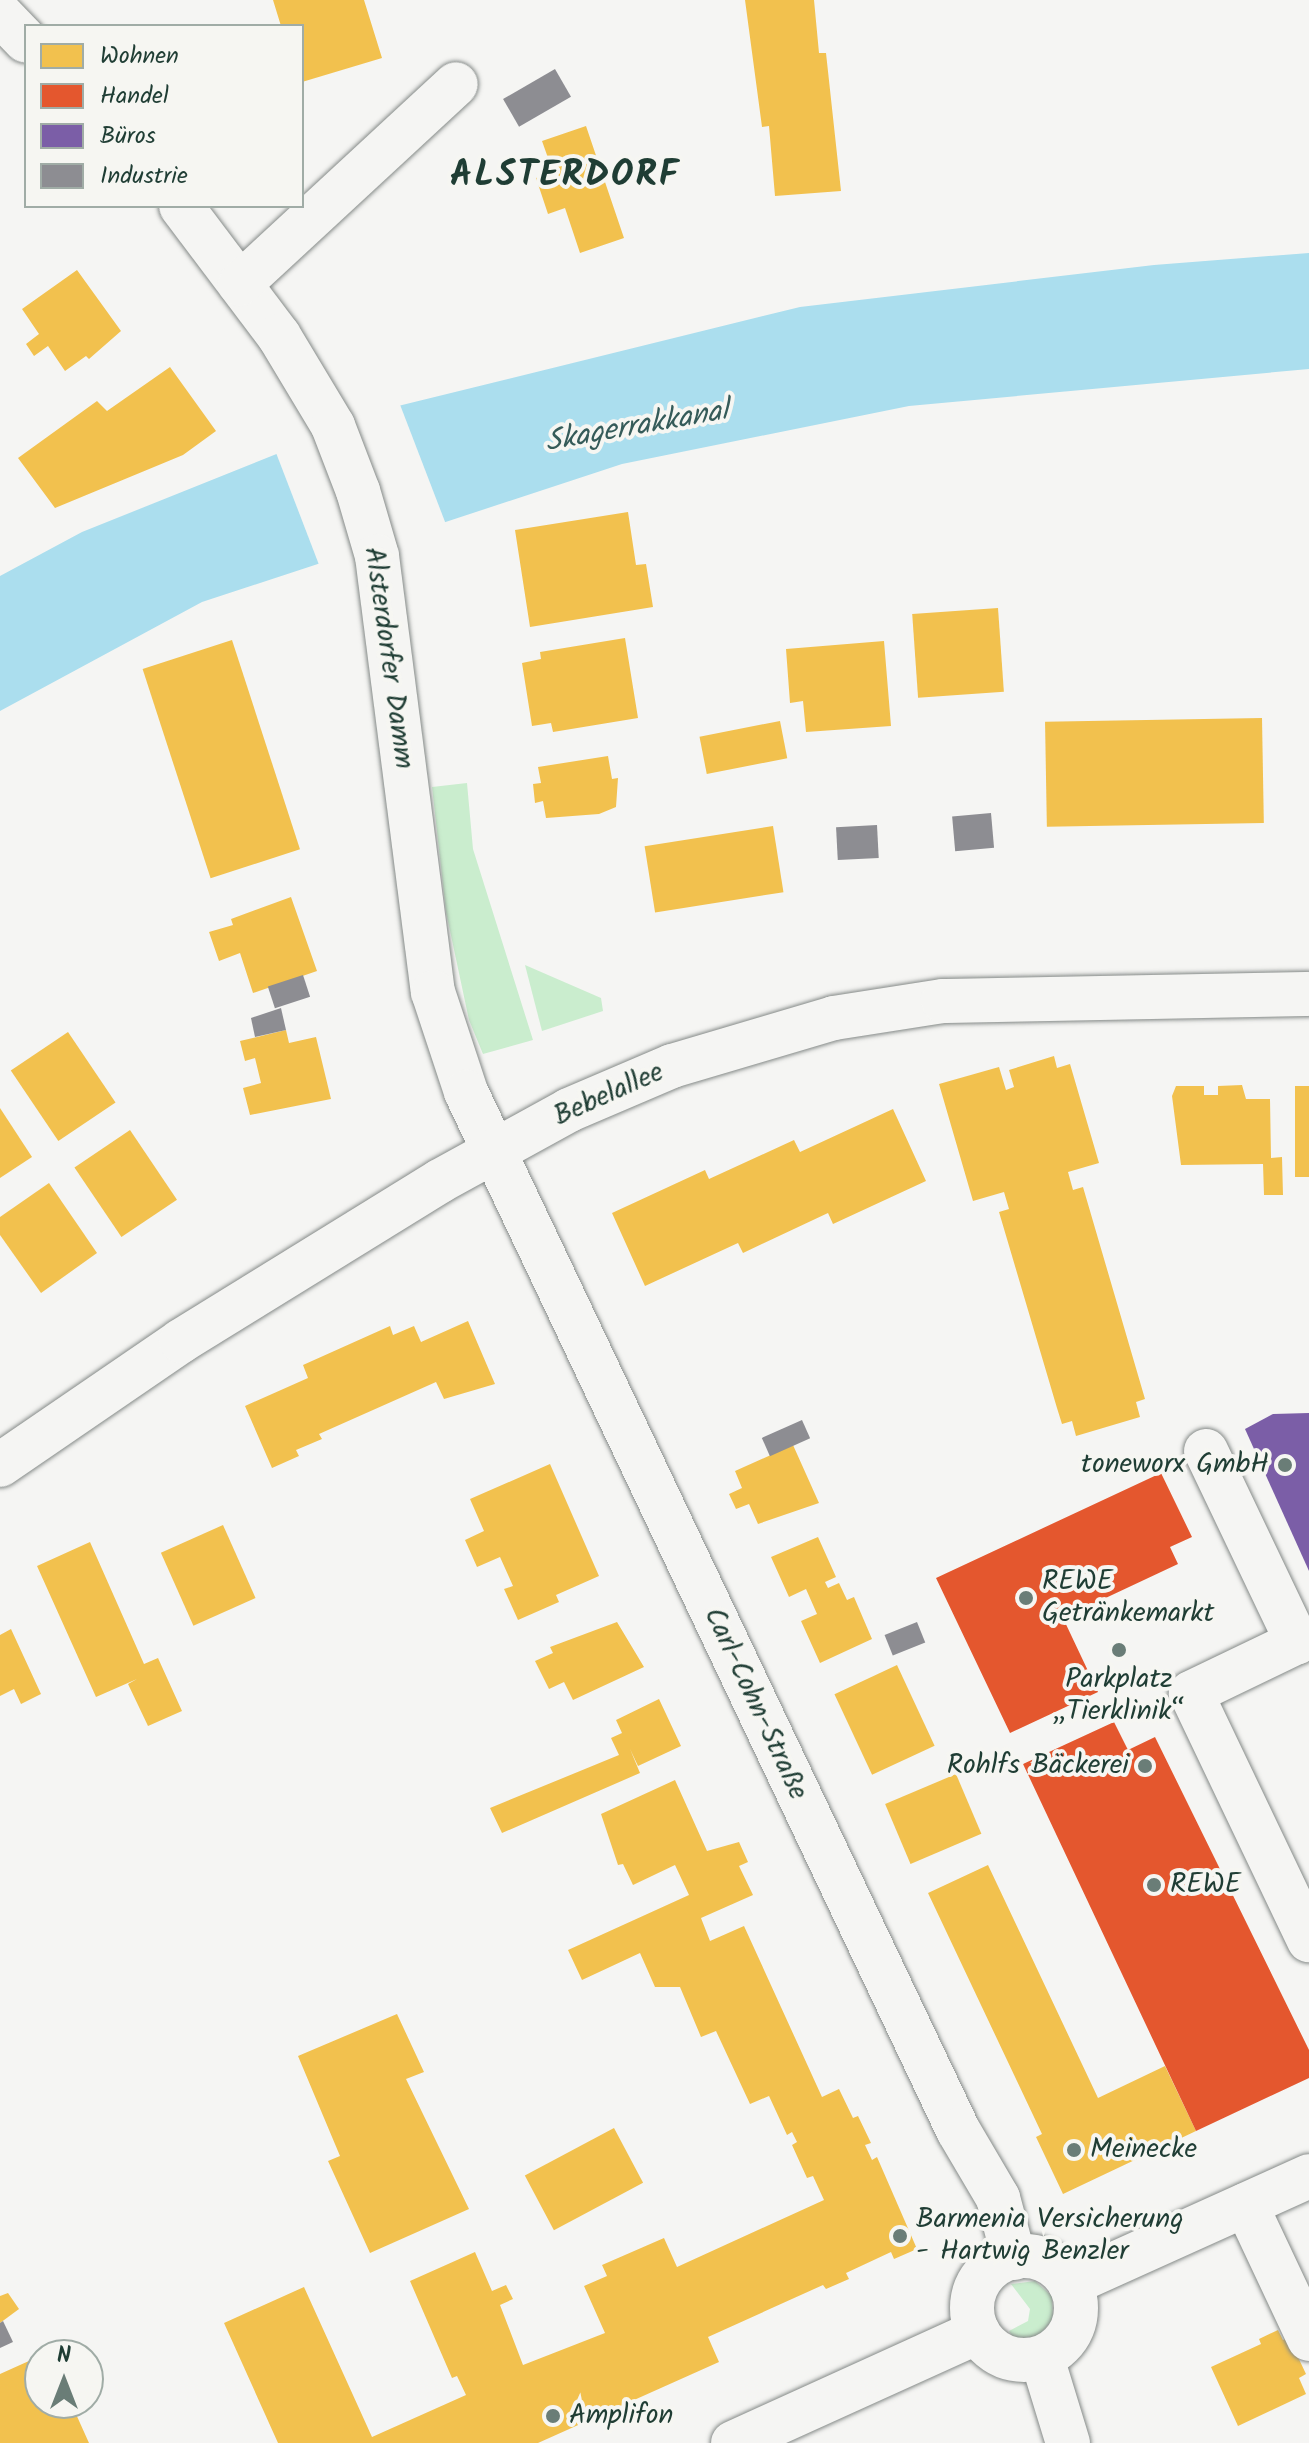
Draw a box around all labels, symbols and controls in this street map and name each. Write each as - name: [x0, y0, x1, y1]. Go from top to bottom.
- legend: [24, 24, 304, 208]
- text: Wohnen: [100, 37, 179, 76]
- text: Handel: [100, 77, 169, 116]
- text: Büros: [100, 117, 156, 156]
- district label: ALSTERDORF: [450, 154, 680, 198]
- text: Industrie: [100, 157, 188, 196]
- water label: Skagerrakkanal: [543, 393, 731, 461]
- street label: Alsterdorfer Damm: [356, 545, 420, 771]
- street label: Bebelallee: [549, 1056, 669, 1134]
- place label: toneworx GmbH: [1081, 1448, 1269, 1482]
- marker: toneworx GmbH: [1276, 1456, 1294, 1474]
- place label: REWE Getränkemarkt: [1042, 1565, 1214, 1631]
- marker: REWE Getränkemarkt: [1017, 1589, 1035, 1607]
- street label: Carl-Cohn-Straße: [696, 1603, 814, 1805]
- marker: Parkplatz „Tierklinik“: [1110, 1641, 1128, 1659]
- place label: Parkplatz „Tierklinik“: [1053, 1663, 1185, 1729]
- place label: Rohlfs Bäckerei: [947, 1749, 1129, 1783]
- marker: Rohlfs Bäckerei: [1136, 1757, 1154, 1775]
- place label: REWE: [1170, 1868, 1241, 1902]
- marker: REWE: [1145, 1876, 1163, 1894]
- place label: Meinecke: [1090, 2133, 1197, 2167]
- marker: Meinecke: [1065, 2141, 1083, 2159]
- place label: Barmenia Versicherung - Hartwig Benzler: [916, 2203, 1183, 2269]
- marker: Barmenia Versicherung - Hartwig Benzler: [891, 2227, 909, 2245]
- north arrow: [24, 2339, 104, 2419]
- text: N: [57, 2339, 71, 2374]
- place label: Amplifon: [569, 2399, 673, 2433]
- marker: Amplifon: [544, 2407, 562, 2425]

